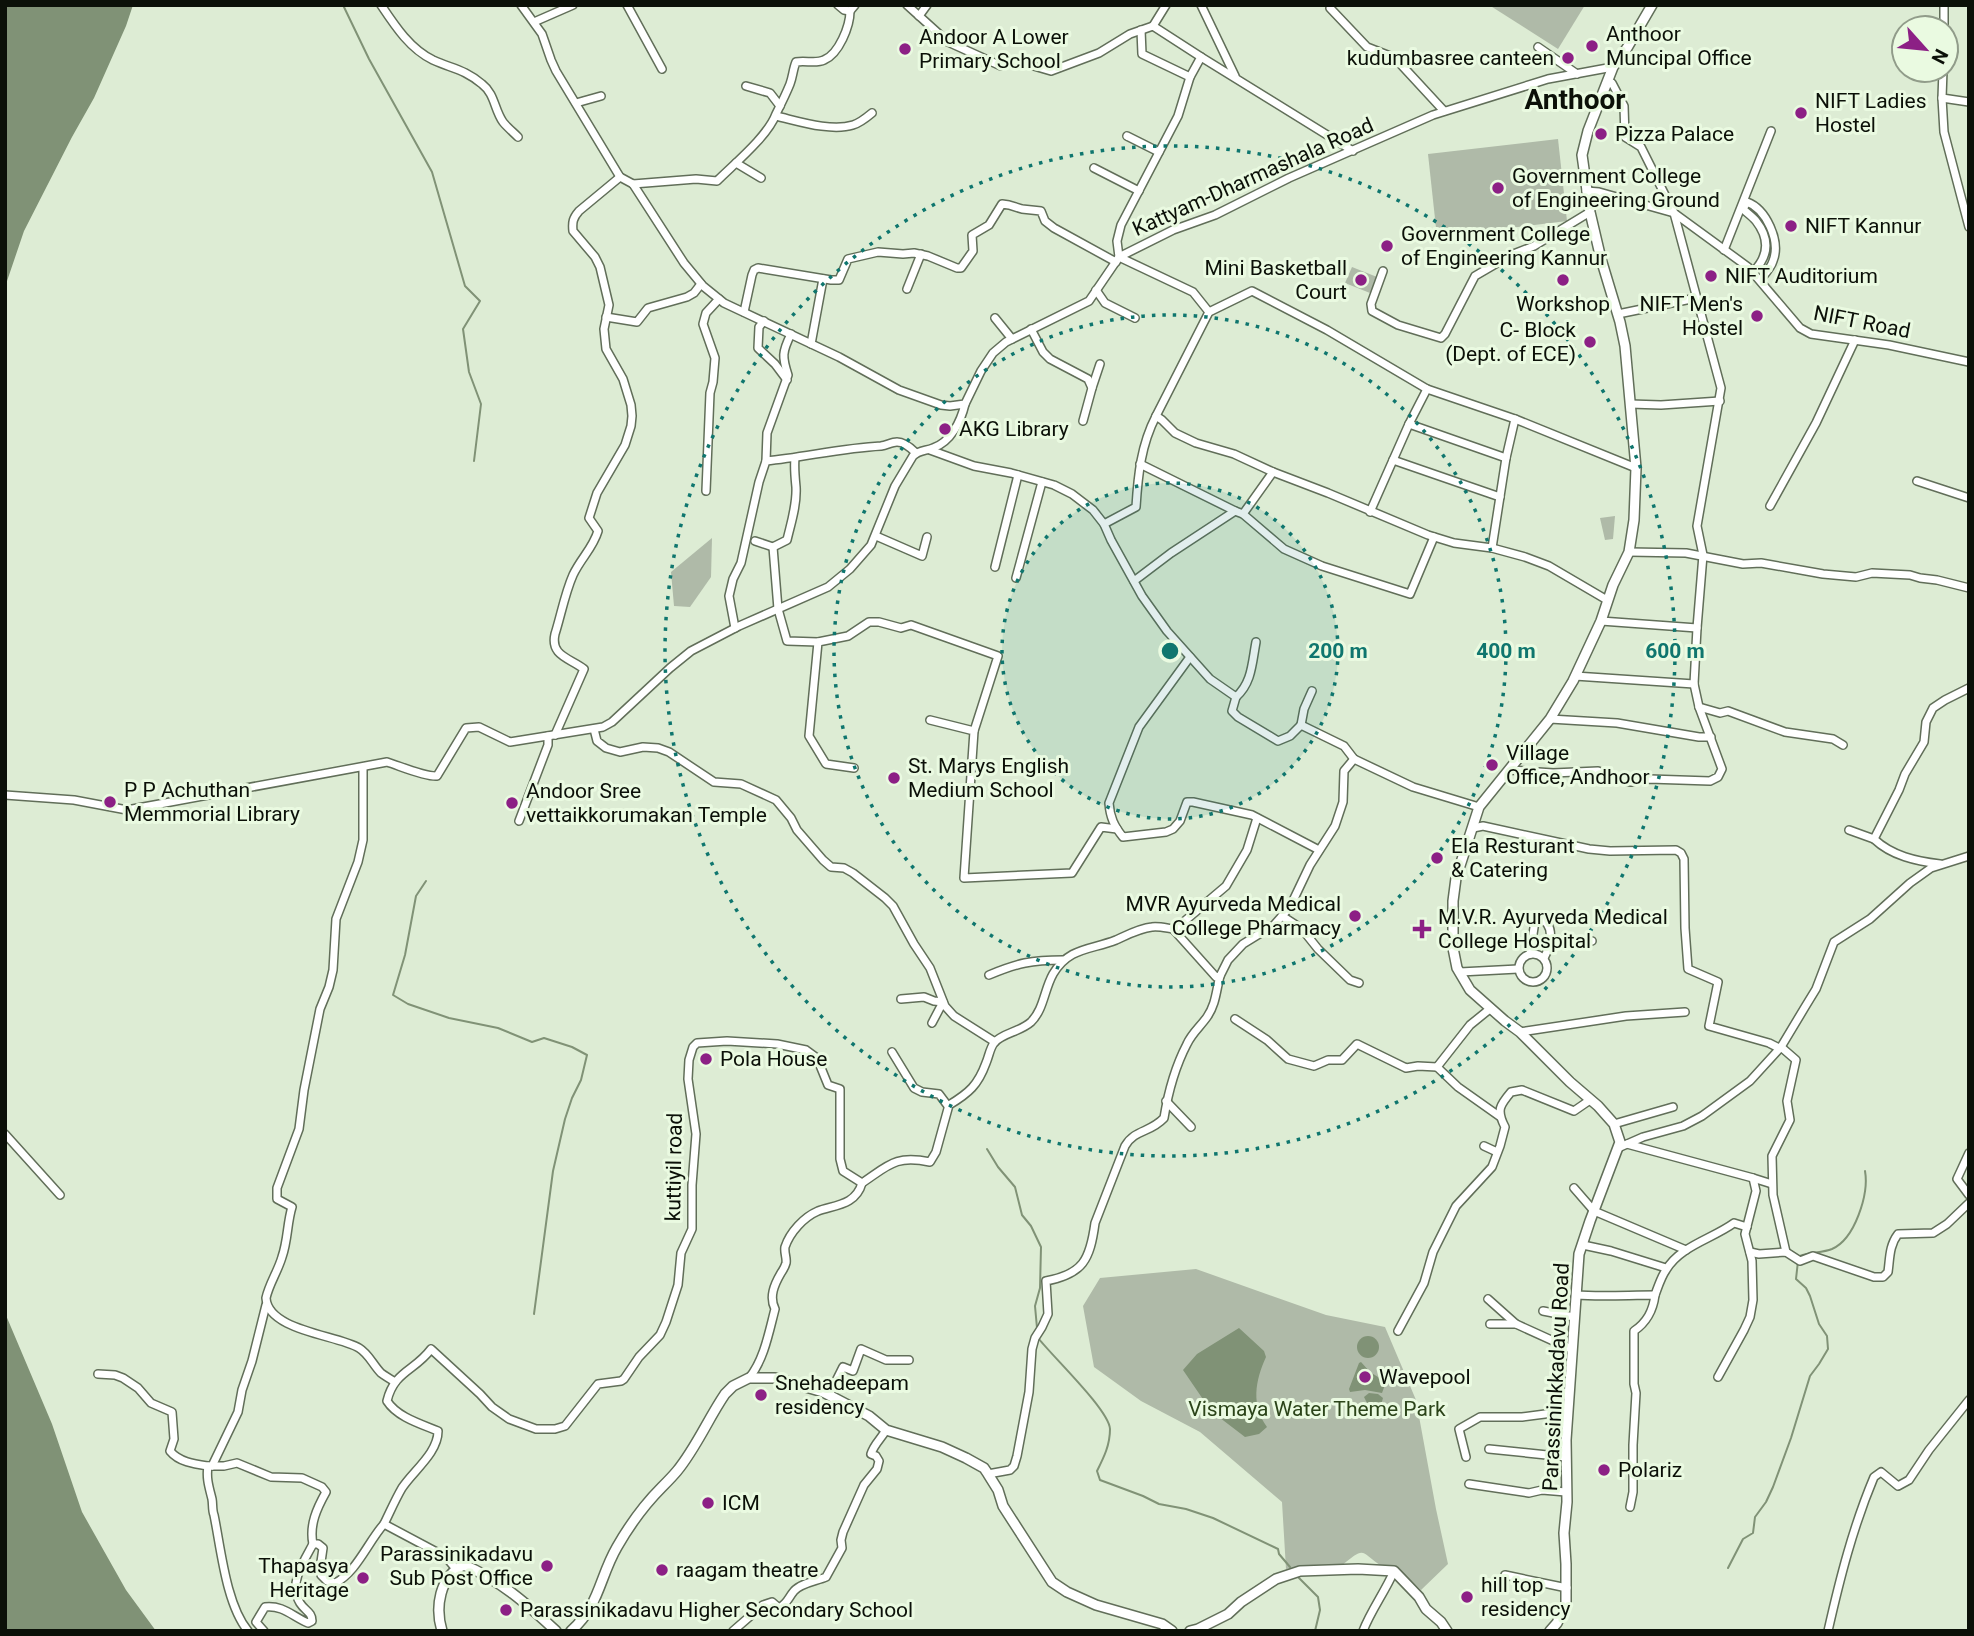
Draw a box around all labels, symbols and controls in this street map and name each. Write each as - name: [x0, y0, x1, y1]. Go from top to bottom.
- north arrow: [1890, 14, 1960, 84]
- place label: Anthoor Muncipal Office: [1606, 22, 1752, 70]
- place label: Andoor A Lower Primary School: [919, 25, 1069, 73]
- marker: Anthoor Muncipal Office: [1584, 38, 1600, 54]
- marker: Andoor A Lower Primary School: [897, 41, 913, 57]
- text: N: [1926, 45, 1953, 68]
- place label: kudumbasree canteen: [1347, 46, 1554, 70]
- marker: kudumbasree canteen: [1560, 50, 1576, 66]
- district label: Anthoor: [1524, 83, 1626, 116]
- place label: NIFT Ladies Hostel: [1815, 89, 1927, 137]
- marker: NIFT Ladies Hostel: [1793, 105, 1809, 121]
- street label: Kattyam-Dharmashala Road: [1129, 113, 1377, 241]
- place label: Pizza Palace: [1615, 122, 1734, 146]
- marker: Pizza Palace: [1593, 126, 1609, 142]
- place label: Government College of Engineering Ground: [1512, 164, 1720, 212]
- marker: Government College of Engineering Ground: [1490, 180, 1506, 196]
- place label: NIFT Kannur: [1805, 214, 1921, 238]
- marker: NIFT Kannur: [1783, 218, 1799, 234]
- place label: Government College of Engineering Kannur: [1401, 222, 1607, 270]
- marker: Government College of Engineering Kannur: [1379, 238, 1395, 254]
- place label: Mini Basketball Court: [1204, 256, 1347, 304]
- place label: NIFT Auditorium: [1725, 264, 1878, 288]
- marker: NIFT Auditorium: [1703, 268, 1719, 284]
- marker: Mini Basketball Court: [1353, 272, 1369, 288]
- marker: Workshop: [1555, 272, 1571, 288]
- place label: Workshop: [1516, 292, 1610, 316]
- place label: NIFT Men's Hostel: [1639, 292, 1743, 340]
- street label: NIFT Road: [1812, 301, 1912, 343]
- marker: NIFT Men's Hostel: [1749, 308, 1765, 324]
- place label: C- Block (Dept. of ECE): [1445, 318, 1576, 366]
- marker: C- Block (Dept. of ECE): [1582, 334, 1598, 350]
- place label: AKG Library: [959, 417, 1069, 441]
- marker: AKG Library: [937, 421, 953, 437]
- centre of rings: [1158, 639, 1182, 663]
- text: 200 m: [1308, 639, 1368, 663]
- text: 400 m: [1476, 639, 1536, 663]
- text: 600 m: [1645, 639, 1705, 663]
- place label: Village Office, Andhoor: [1506, 741, 1650, 789]
- place label: St. Marys English Medium School: [908, 754, 1069, 802]
- marker: Village Office, Andhoor: [1484, 757, 1500, 773]
- marker: St. Marys English Medium School: [886, 770, 902, 786]
- place label: P P Achuthan Memmorial Library: [124, 778, 300, 826]
- place label: Andoor Sree vettaikkorumakan Temple: [526, 779, 767, 827]
- marker: P P Achuthan Memmorial Library: [102, 794, 118, 810]
- marker: Andoor Sree vettaikkorumakan Temple: [504, 795, 520, 811]
- place label: Ela Resturant & Catering: [1451, 834, 1575, 882]
- marker: Ela Resturant & Catering: [1429, 850, 1445, 866]
- place label: MVR Ayurveda Medical College Pharmacy: [1126, 892, 1341, 940]
- place label: M.V.R. Ayurveda Medical College Hospital: [1438, 905, 1668, 953]
- marker: MVR Ayurveda Medical College Pharmacy: [1347, 908, 1363, 924]
- marker: M.V.R. Ayurveda Medical College Hospital: [1412, 919, 1432, 939]
- place label: Pola House: [720, 1047, 827, 1071]
- marker: Pola House: [698, 1051, 714, 1067]
- street label: kuttiyil road: [661, 1113, 687, 1221]
- street label: Parassininkkadavu Road: [1538, 1262, 1574, 1492]
- place label: Wavepool: [1379, 1365, 1471, 1389]
- marker: Wavepool: [1357, 1369, 1373, 1385]
- place label: Snehadeepam residency: [775, 1371, 909, 1419]
- marker: Snehadeepam residency: [753, 1387, 769, 1403]
- park label: Vismaya Water Theme Park: [1188, 1397, 1446, 1421]
- place label: Polariz: [1618, 1458, 1682, 1482]
- marker: Polariz: [1596, 1462, 1612, 1478]
- place label: ICM: [722, 1491, 760, 1515]
- marker: ICM: [700, 1495, 716, 1511]
- place label: Parassinikadavu Sub Post Office: [380, 1542, 533, 1590]
- place label: Thapasya Heritage: [258, 1554, 349, 1602]
- marker: Parassinikadavu Sub Post Office: [539, 1558, 555, 1574]
- place label: raagam theatre: [676, 1558, 818, 1582]
- marker: raagam theatre: [654, 1562, 670, 1578]
- marker: Thapasya Heritage: [355, 1570, 371, 1586]
- place label: hill top residency: [1481, 1573, 1571, 1621]
- marker: hill top residency: [1459, 1589, 1475, 1605]
- place label: Parassinikadavu Higher Secondary School: [520, 1598, 913, 1622]
- marker: Parassinikadavu Higher Secondary School: [498, 1602, 514, 1618]

